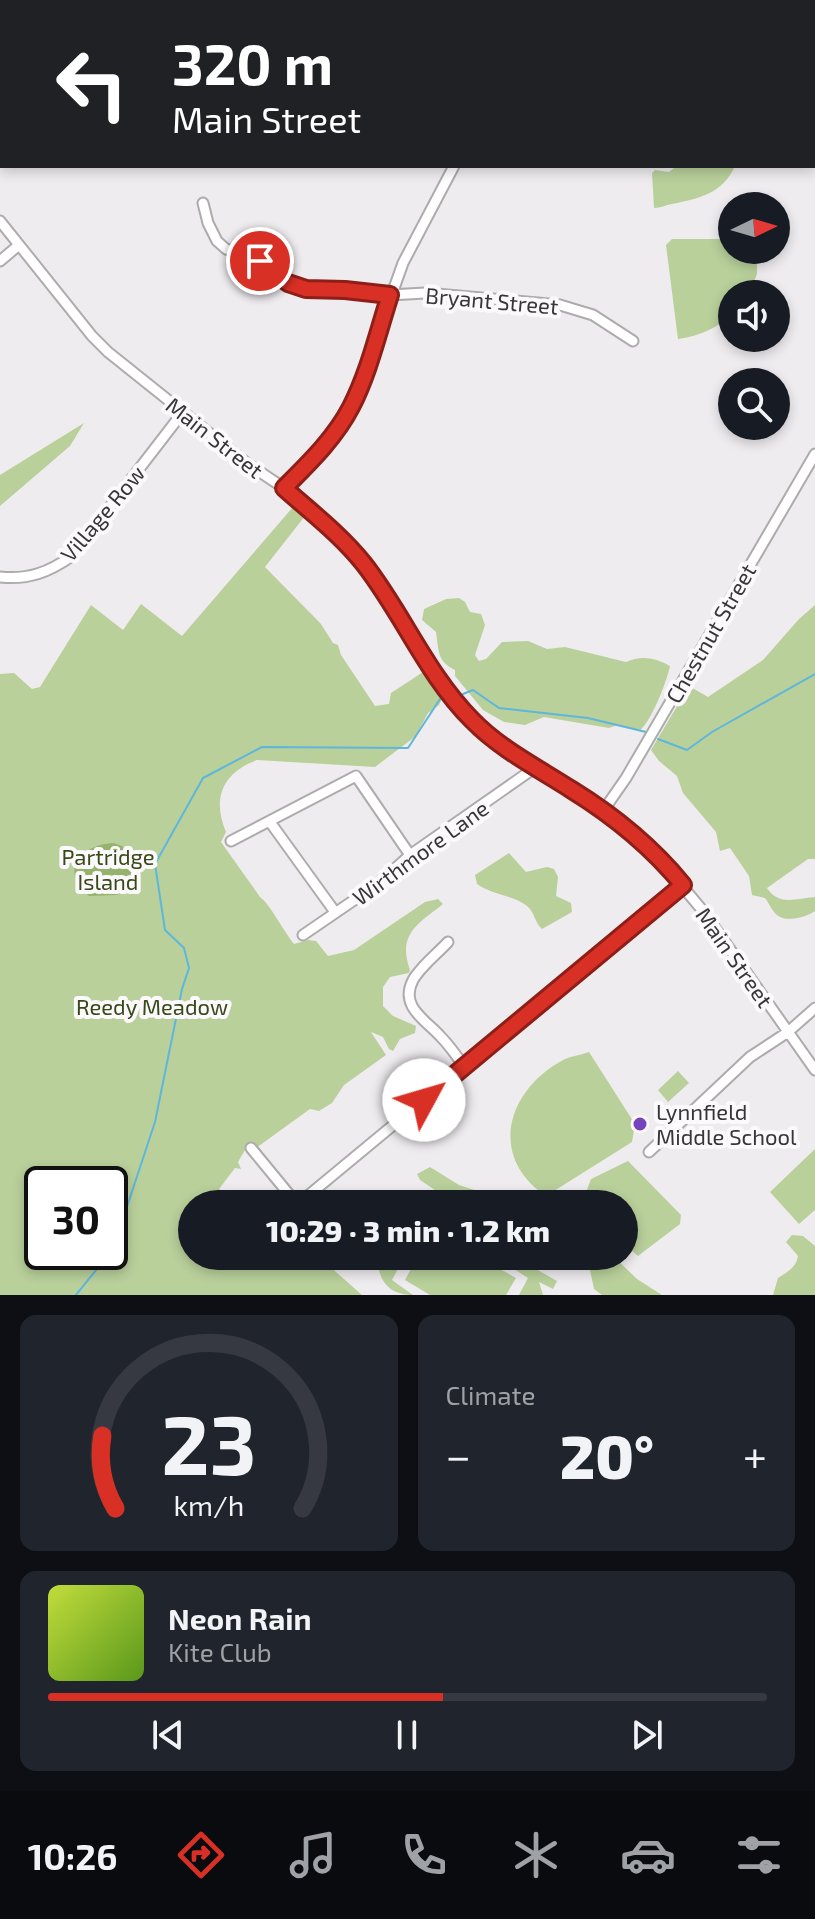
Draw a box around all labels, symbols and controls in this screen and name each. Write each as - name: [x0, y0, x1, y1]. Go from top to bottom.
- text: 320 m: [172, 29, 333, 96]
- icon: left: [40, 32, 144, 136]
- text: Main Street: [172, 97, 361, 140]
- north arrow: [718, 192, 790, 264]
- map controls: [718, 192, 790, 440]
- pin: [226, 227, 294, 295]
- icon: arrive: [238, 239, 282, 283]
- button: sound: [718, 280, 790, 352]
- street label: Bryant Street: [424, 281, 560, 319]
- button: search: [718, 368, 790, 440]
- street label: Main Street: [161, 391, 269, 483]
- street label: Village Row: [54, 460, 150, 566]
- street label: Chestnut Street: [660, 559, 760, 707]
- street label: Wirthmore Lane: [347, 794, 493, 910]
- park label: Partridge Island: [61, 843, 155, 894]
- street label: Main Street: [691, 902, 779, 1012]
- park label: Reedy Meadow: [76, 993, 228, 1019]
- position arrow: [382, 1058, 466, 1142]
- place label: Lynnfield Middle School: [656, 1098, 797, 1149]
- marker: Lynnfield Middle School: [631, 1115, 649, 1133]
- speed limit sign: 30: [24, 1166, 128, 1270]
- text: 10:29 · 3 min · 1.2 km: [266, 1212, 550, 1248]
- text: Climate: [446, 1379, 535, 1410]
- text: 23: [161, 1392, 257, 1492]
- text: 20°: [560, 1419, 654, 1491]
- text: −: [446, 1428, 471, 1481]
- text: +: [743, 1428, 767, 1481]
- text: km/h: [173, 1487, 244, 1522]
- text: Neon Rain: [168, 1600, 312, 1636]
- text: Kite Club: [168, 1636, 272, 1667]
- icon: previous: [146, 1713, 190, 1757]
- icon: pause: [385, 1713, 429, 1757]
- icon: next: [625, 1713, 669, 1757]
- icon: directions: [173, 1827, 229, 1883]
- icon: music: [285, 1827, 341, 1883]
- icon: phone: [396, 1827, 452, 1883]
- icon: climate: [508, 1827, 564, 1883]
- icon: car: [620, 1827, 676, 1883]
- icon: filters: [731, 1827, 787, 1883]
- text: 10:26: [28, 1834, 117, 1877]

